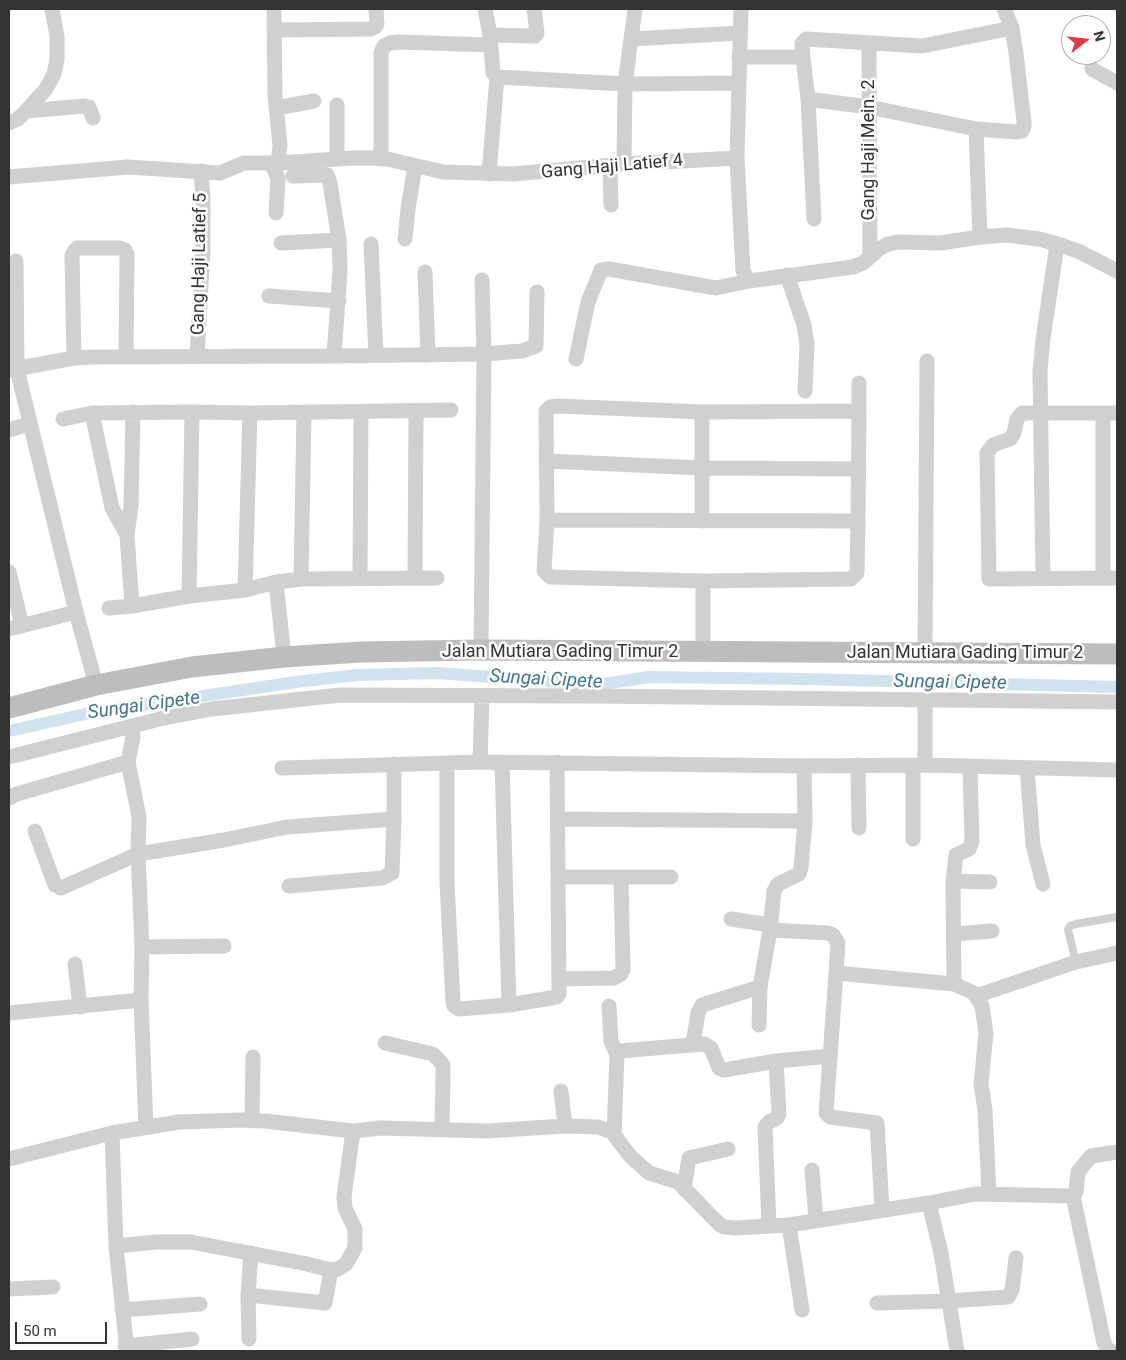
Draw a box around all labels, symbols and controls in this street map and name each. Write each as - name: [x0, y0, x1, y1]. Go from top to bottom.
- north arrow: [1061, 15, 1111, 65]
- text: N: [1090, 29, 1109, 43]
- street label: Gang Haji Mein. 2: [858, 79, 880, 221]
- street label: Gang Haji Latief 4: [540, 150, 684, 184]
- street label: Gang Haji Latief 5: [188, 193, 212, 335]
- street label: Jalan Mutiara Gading Timur 2: [442, 641, 678, 663]
- street label: Jalan Mutiara Gading Timur 2: [847, 642, 1083, 664]
- water label: Sungai Cipete: [489, 666, 603, 694]
- water label: Sungai Cipete: [893, 671, 1007, 695]
- water label: Sungai Cipete: [86, 687, 202, 725]
- scale bar: [18, 1312, 110, 1344]
- text: 50 m: [23, 1322, 57, 1340]

